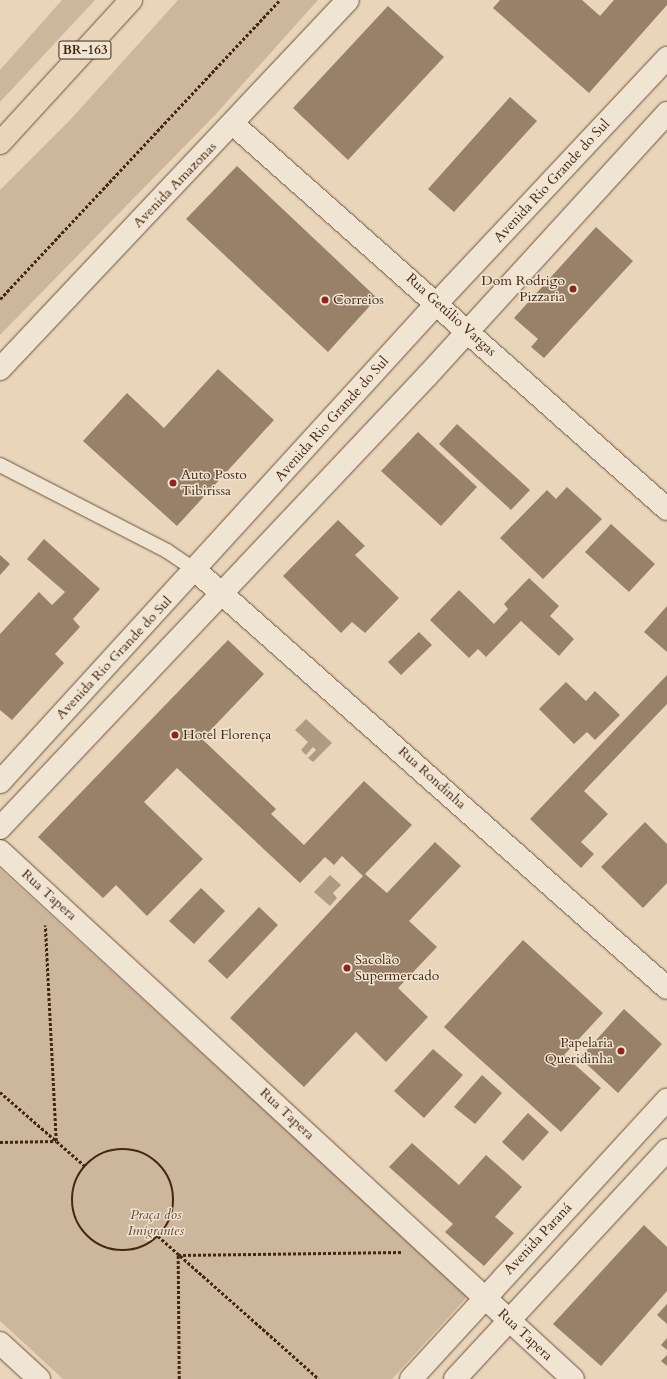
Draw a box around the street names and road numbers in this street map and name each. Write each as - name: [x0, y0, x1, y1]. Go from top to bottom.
- road number: BR-163: [58, 39, 112, 61]
- street label: Avenida Rio Grande do Sul: [491, 116, 613, 246]
- street label: Avenida Amazonas: [130, 139, 220, 231]
- street label: Rua Getúlio Vargas: [402, 270, 500, 360]
- street label: Avenida Rio Grande do Sul: [271, 353, 393, 485]
- street label: Avenida Rio Grande do Sul: [53, 593, 175, 723]
- street label: Rua Rondinha: [395, 743, 469, 813]
- street label: Rua Tapera: [18, 866, 80, 924]
- street label: Rua Tapera: [256, 1085, 318, 1143]
- street label: Avenida Paraná: [500, 1200, 576, 1278]
- street label: Rua Tapera: [494, 1306, 556, 1364]

